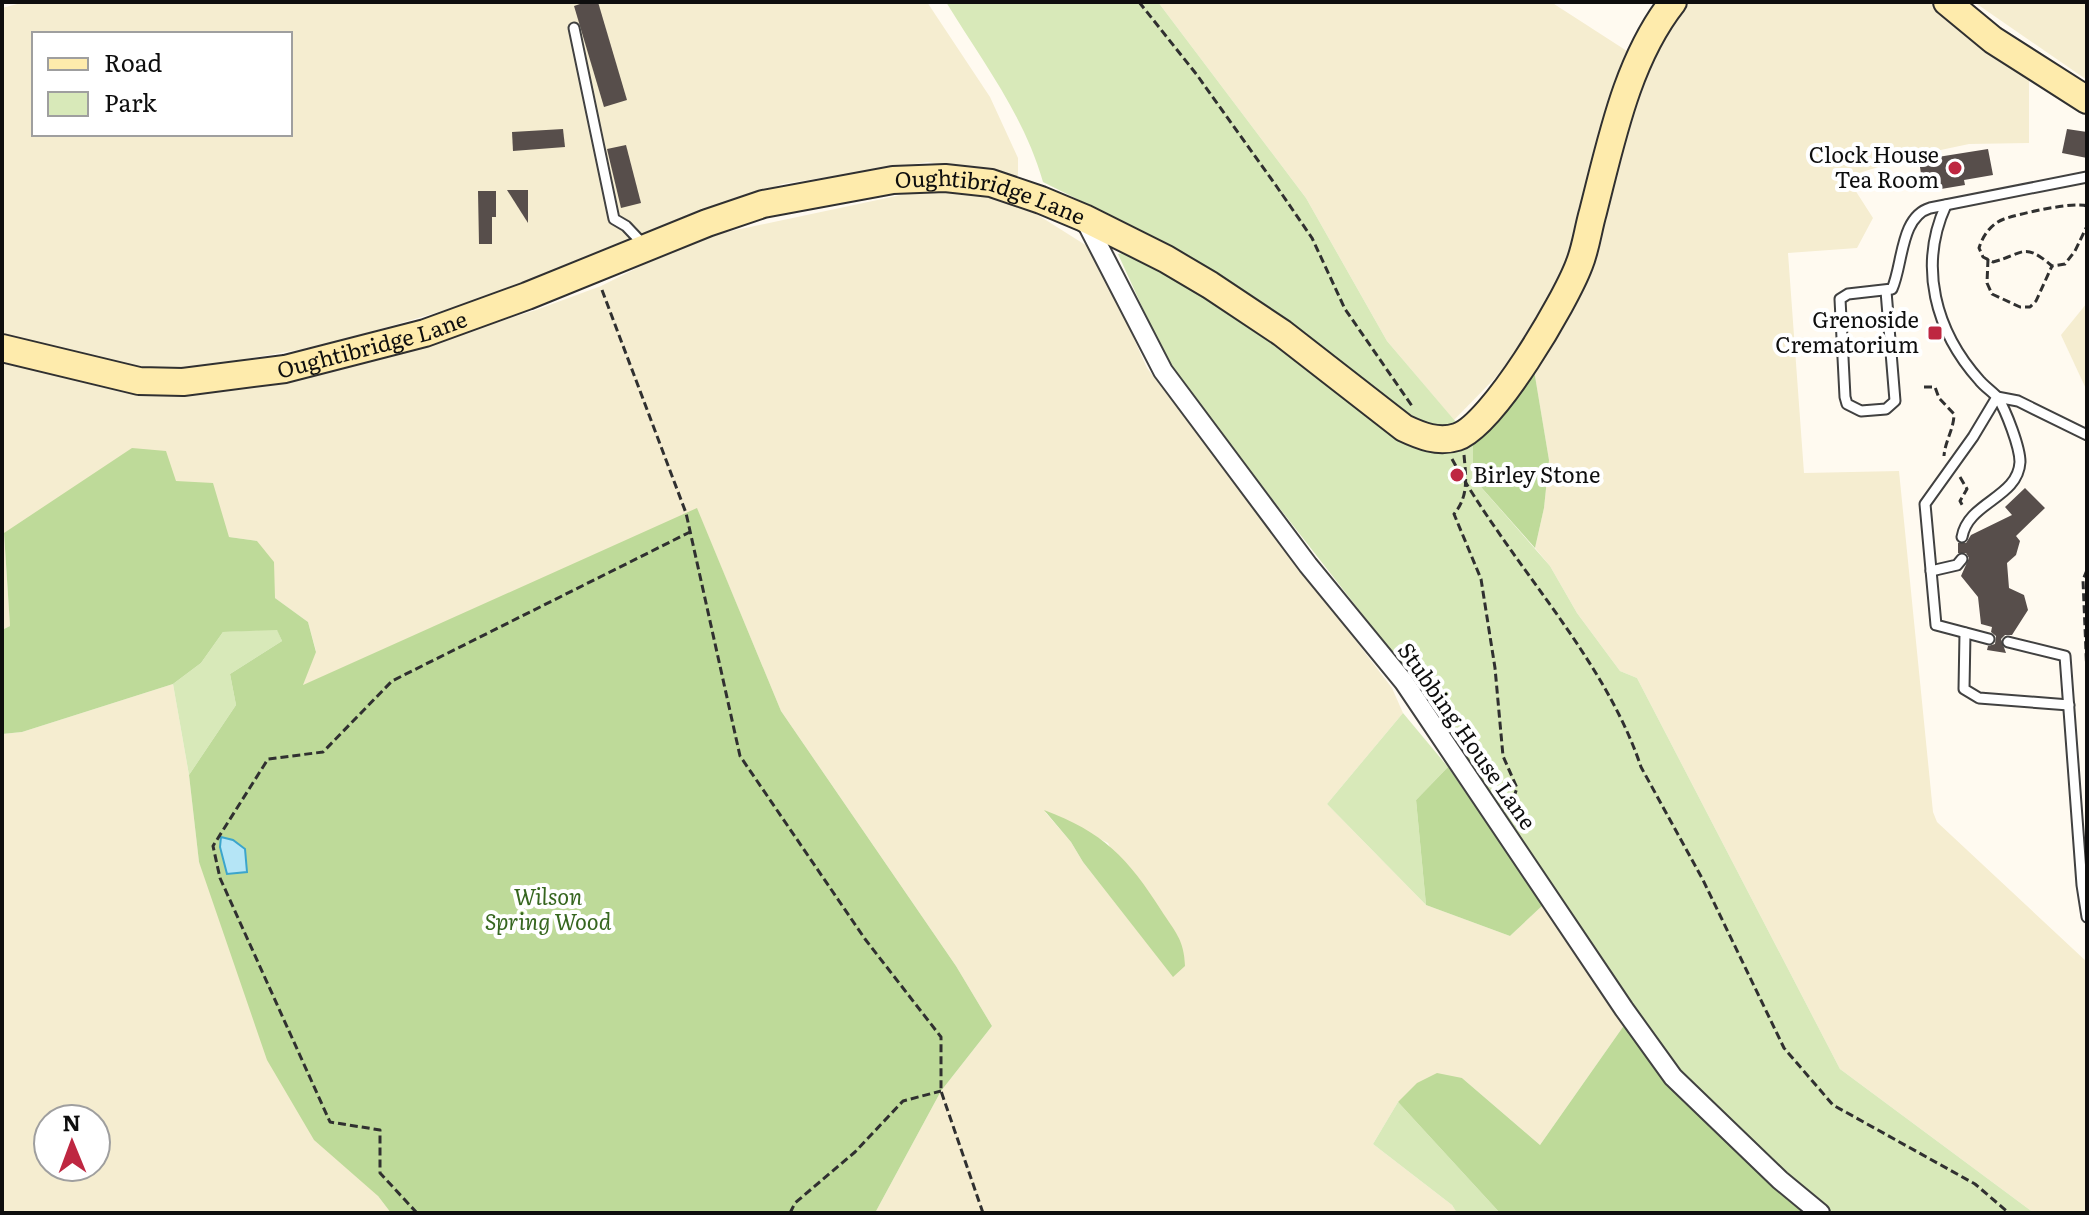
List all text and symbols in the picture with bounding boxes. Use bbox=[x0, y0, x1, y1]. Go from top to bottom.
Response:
legend bbox=[32, 32, 292, 136]
text: Road bbox=[104, 44, 163, 79]
text: Park bbox=[104, 84, 157, 119]
place label: Clock House Tea Room bbox=[1809, 137, 1939, 195]
marker: Clock House Tea Room bbox=[1946, 159, 1964, 177]
street label: Oughtibridge Lane bbox=[894, 160, 1091, 232]
street label: Oughtibridge Lane bbox=[273, 301, 471, 385]
place label: Grenoside Crematorium bbox=[1775, 302, 1919, 360]
marker: Grenoside Crematorium bbox=[1926, 324, 1944, 342]
place label: Birley Stone bbox=[1473, 457, 1600, 490]
marker: Birley Stone bbox=[1448, 466, 1466, 484]
street label: Stubbing House Lane bbox=[1391, 635, 1545, 836]
park label: Wilson Spring Wood bbox=[485, 879, 612, 937]
north arrow bbox=[32, 1103, 112, 1183]
text: N bbox=[62, 1105, 81, 1138]

